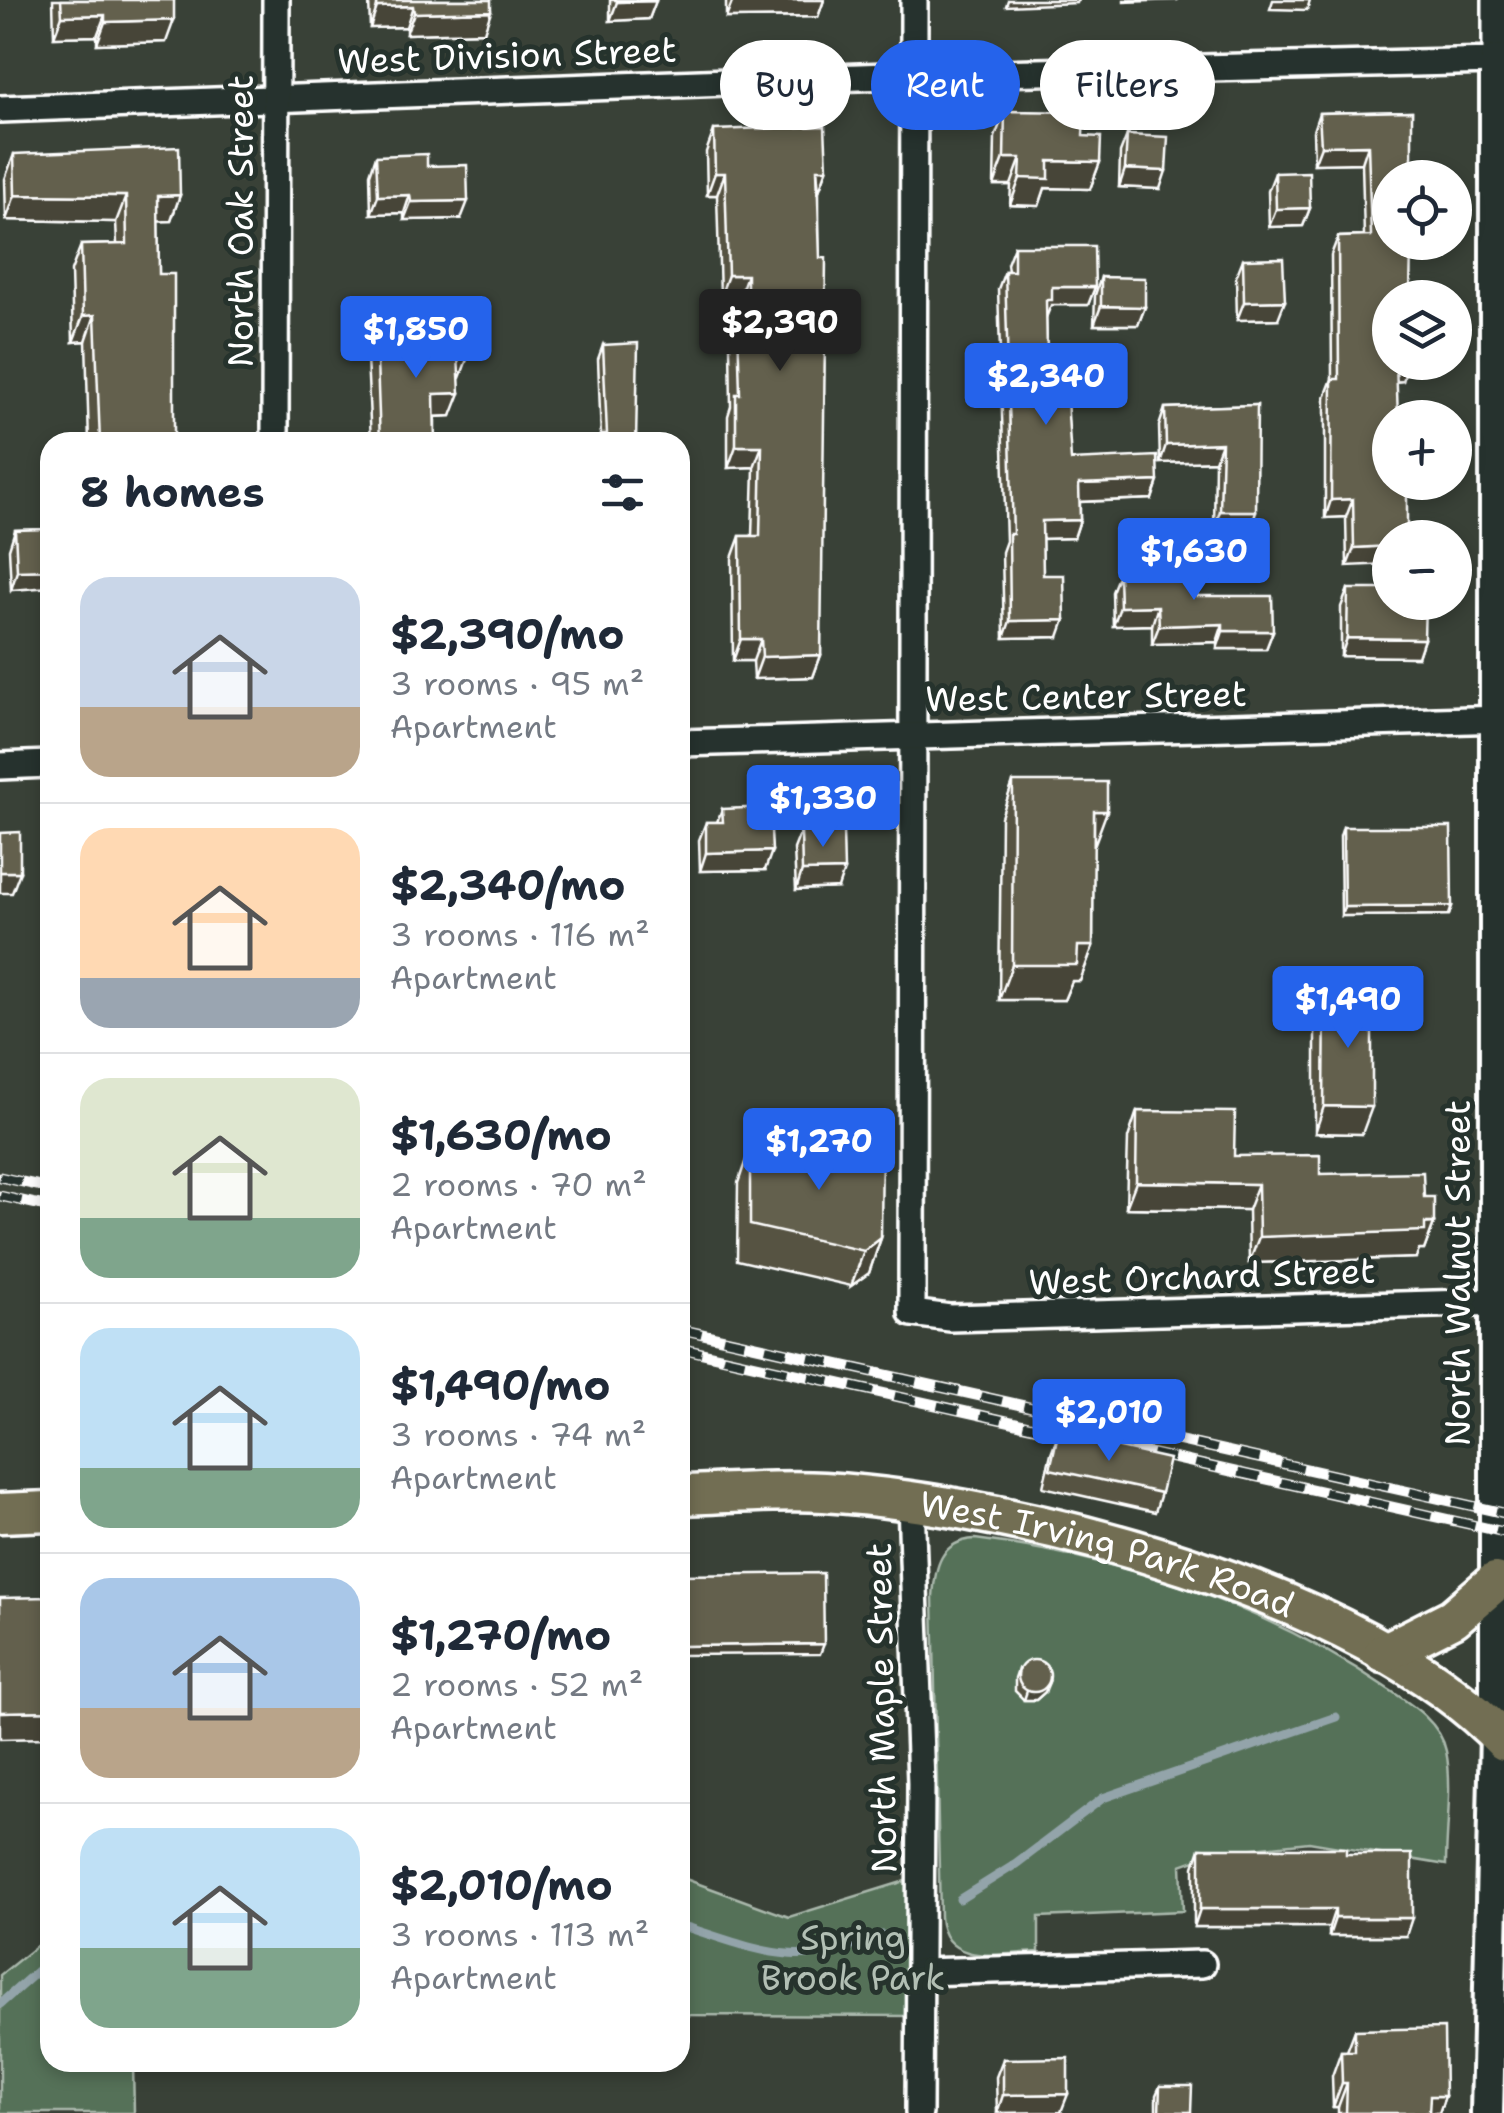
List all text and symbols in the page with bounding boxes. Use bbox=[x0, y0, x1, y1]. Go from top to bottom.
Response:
street label: West Division Street bbox=[337, 26, 677, 84]
chip: Buy bbox=[720, 40, 851, 130]
chip: Rent bbox=[871, 40, 1020, 130]
chip: Filters bbox=[1040, 40, 1215, 130]
street label: North Oak Street bbox=[217, 75, 264, 367]
map controls bbox=[1372, 160, 1472, 620]
button: locate bbox=[1372, 160, 1472, 260]
button: layers bbox=[1372, 280, 1472, 380]
pin: $2,390 bbox=[699, 289, 861, 374]
pin: $1,850 bbox=[335, 296, 497, 381]
text: $2,390 bbox=[721, 300, 839, 343]
text: $1,850 bbox=[363, 307, 469, 350]
pin: $2,340 bbox=[965, 343, 1127, 428]
text: $2,340 bbox=[987, 354, 1105, 397]
button: + bbox=[1372, 400, 1472, 500]
text: 8 homes bbox=[80, 464, 265, 520]
icon: filters bbox=[595, 465, 650, 520]
pin: $1,630 bbox=[1113, 518, 1275, 603]
button: − bbox=[1372, 520, 1472, 620]
text: $1,630 bbox=[1140, 529, 1248, 572]
text: $2,390/mo bbox=[390, 606, 624, 662]
icon: home bbox=[160, 617, 280, 737]
text: 3 rooms · 95 m² bbox=[390, 662, 644, 705]
street label: West Center Street bbox=[925, 670, 1247, 722]
text: Apartment bbox=[390, 705, 557, 748]
pin: $1,330 bbox=[742, 765, 904, 850]
text: $1,330 bbox=[769, 776, 877, 819]
text: $2,340/mo bbox=[390, 857, 626, 913]
icon: home bbox=[160, 868, 280, 988]
text: 3 rooms · 116 m² bbox=[390, 913, 650, 956]
text: Apartment bbox=[390, 956, 557, 999]
pin: $1,490 bbox=[1267, 966, 1429, 1051]
text: $1,490 bbox=[1294, 977, 1402, 1020]
street label: North Walnut Street bbox=[1434, 1100, 1481, 1446]
text: $1,630/mo bbox=[390, 1107, 612, 1163]
pin: $1,270 bbox=[738, 1108, 900, 1193]
icon: home bbox=[160, 1118, 280, 1238]
text: $1,270 bbox=[765, 1119, 873, 1162]
text: 2 rooms · 70 m² bbox=[390, 1163, 647, 1206]
text: Apartment bbox=[390, 1206, 557, 1249]
street label: West Orchard Street bbox=[1028, 1246, 1376, 1306]
text: $1,490/mo bbox=[390, 1357, 610, 1413]
icon: home bbox=[160, 1368, 280, 1488]
pin: $2,010 bbox=[1028, 1379, 1190, 1464]
text: $2,010 bbox=[1055, 1390, 1163, 1433]
text: 3 rooms · 74 m² bbox=[390, 1413, 646, 1456]
text: Apartment bbox=[390, 1456, 557, 1499]
street label: West Irving Park Road bbox=[917, 1479, 1302, 1628]
street label: North Maple Street bbox=[855, 1542, 907, 1874]
text: $1,270/mo bbox=[390, 1607, 611, 1663]
icon: home bbox=[160, 1618, 280, 1738]
text: 2 rooms · 52 m² bbox=[390, 1663, 643, 1706]
text: Apartment bbox=[390, 1706, 557, 1749]
text: $2,010/mo bbox=[390, 1857, 613, 1913]
icon: home bbox=[160, 1868, 280, 1988]
text: 3 rooms · 113 m² bbox=[390, 1913, 649, 1956]
park label: Spring Brook Park bbox=[761, 1914, 945, 2001]
text: Apartment bbox=[390, 1956, 557, 1999]

